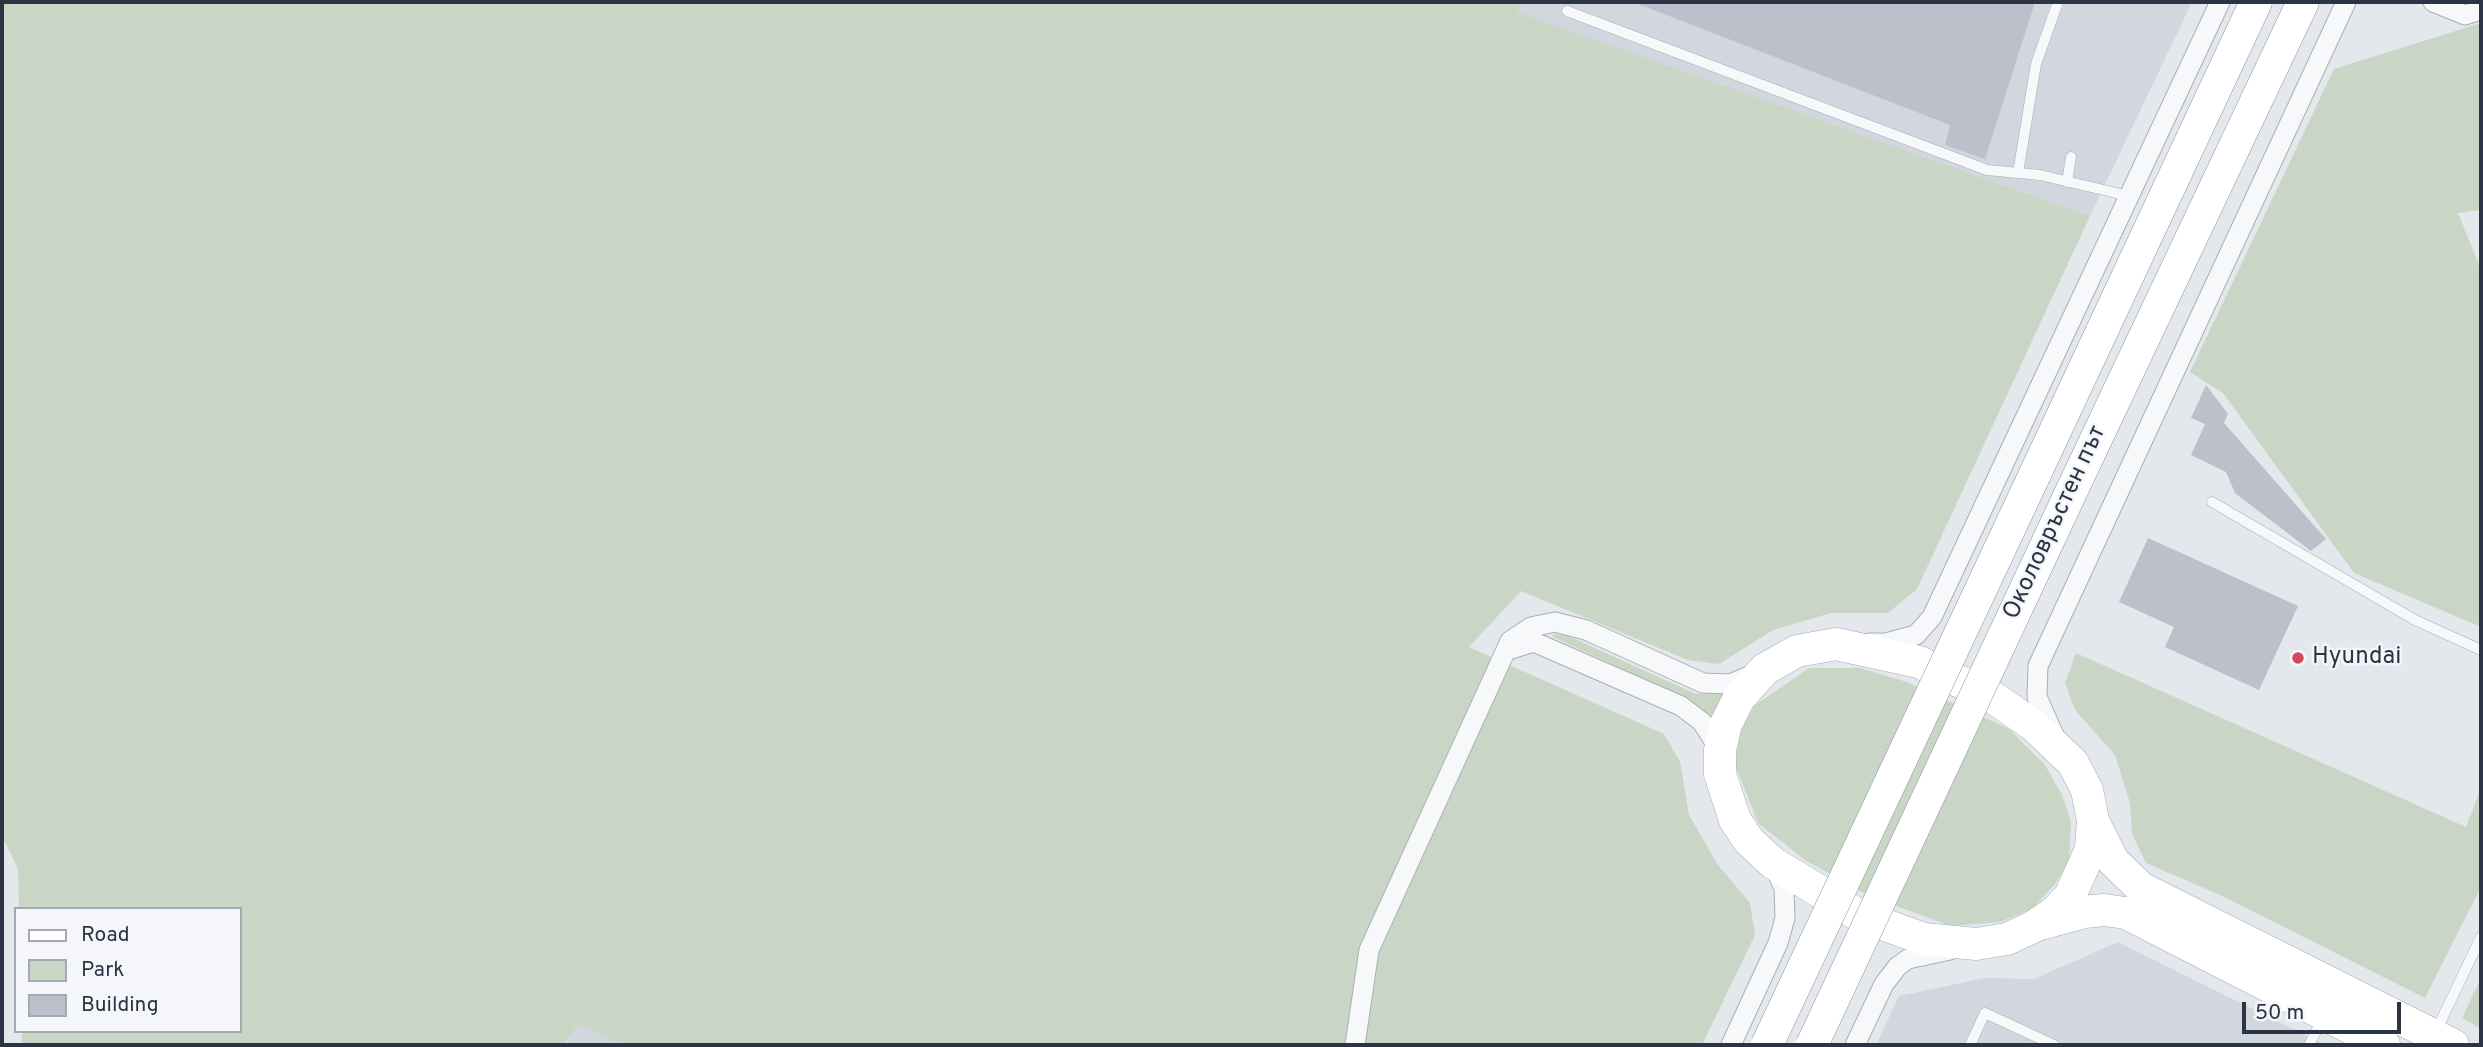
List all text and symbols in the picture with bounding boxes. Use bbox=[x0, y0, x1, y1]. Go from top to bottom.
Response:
street label: Околовръстен път bbox=[1998, 421, 2114, 625]
place label: Hyundai bbox=[2312, 644, 2401, 672]
marker: Hyundai bbox=[2290, 650, 2306, 666]
legend bbox=[14, 907, 242, 1033]
text: Road bbox=[81, 922, 130, 949]
text: Park bbox=[81, 957, 124, 984]
scale bar bbox=[2245, 988, 2404, 1032]
text: Building bbox=[81, 992, 159, 1019]
text: 50 m bbox=[2255, 1000, 2304, 1027]

